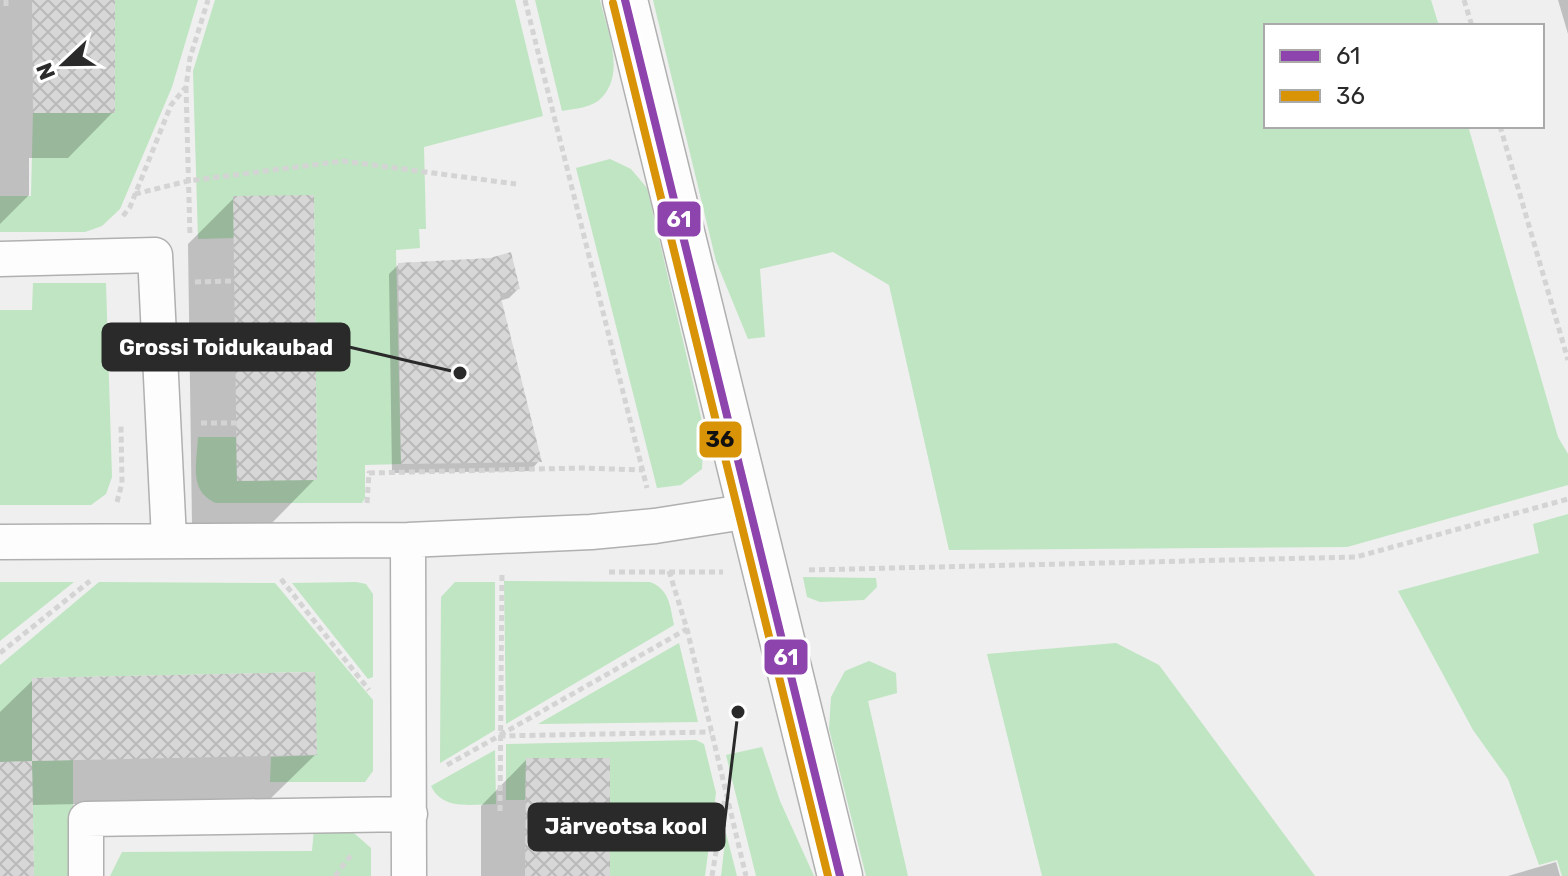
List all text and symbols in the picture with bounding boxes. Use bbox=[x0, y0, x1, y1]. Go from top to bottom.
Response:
north arrow bbox=[24, 24, 104, 104]
legend bbox=[1264, 24, 1544, 128]
text: 61 bbox=[1336, 42, 1360, 70]
text: N bbox=[30, 59, 61, 84]
text: 36 bbox=[1336, 82, 1365, 110]
line badge: 61 bbox=[656, 200, 702, 238]
text: 61 bbox=[667, 206, 691, 233]
callout: Grossi Toidukaubad bbox=[103, 324, 349, 370]
text: Grossi Toidukaubad bbox=[119, 334, 333, 361]
line badge: 36 bbox=[698, 420, 743, 459]
text: 36 bbox=[706, 426, 734, 453]
line badge: 61 bbox=[763, 638, 809, 676]
text: 61 bbox=[774, 644, 798, 671]
callout: Järveotsa kool bbox=[529, 804, 724, 850]
text: Järveotsa kool bbox=[545, 813, 707, 840]

